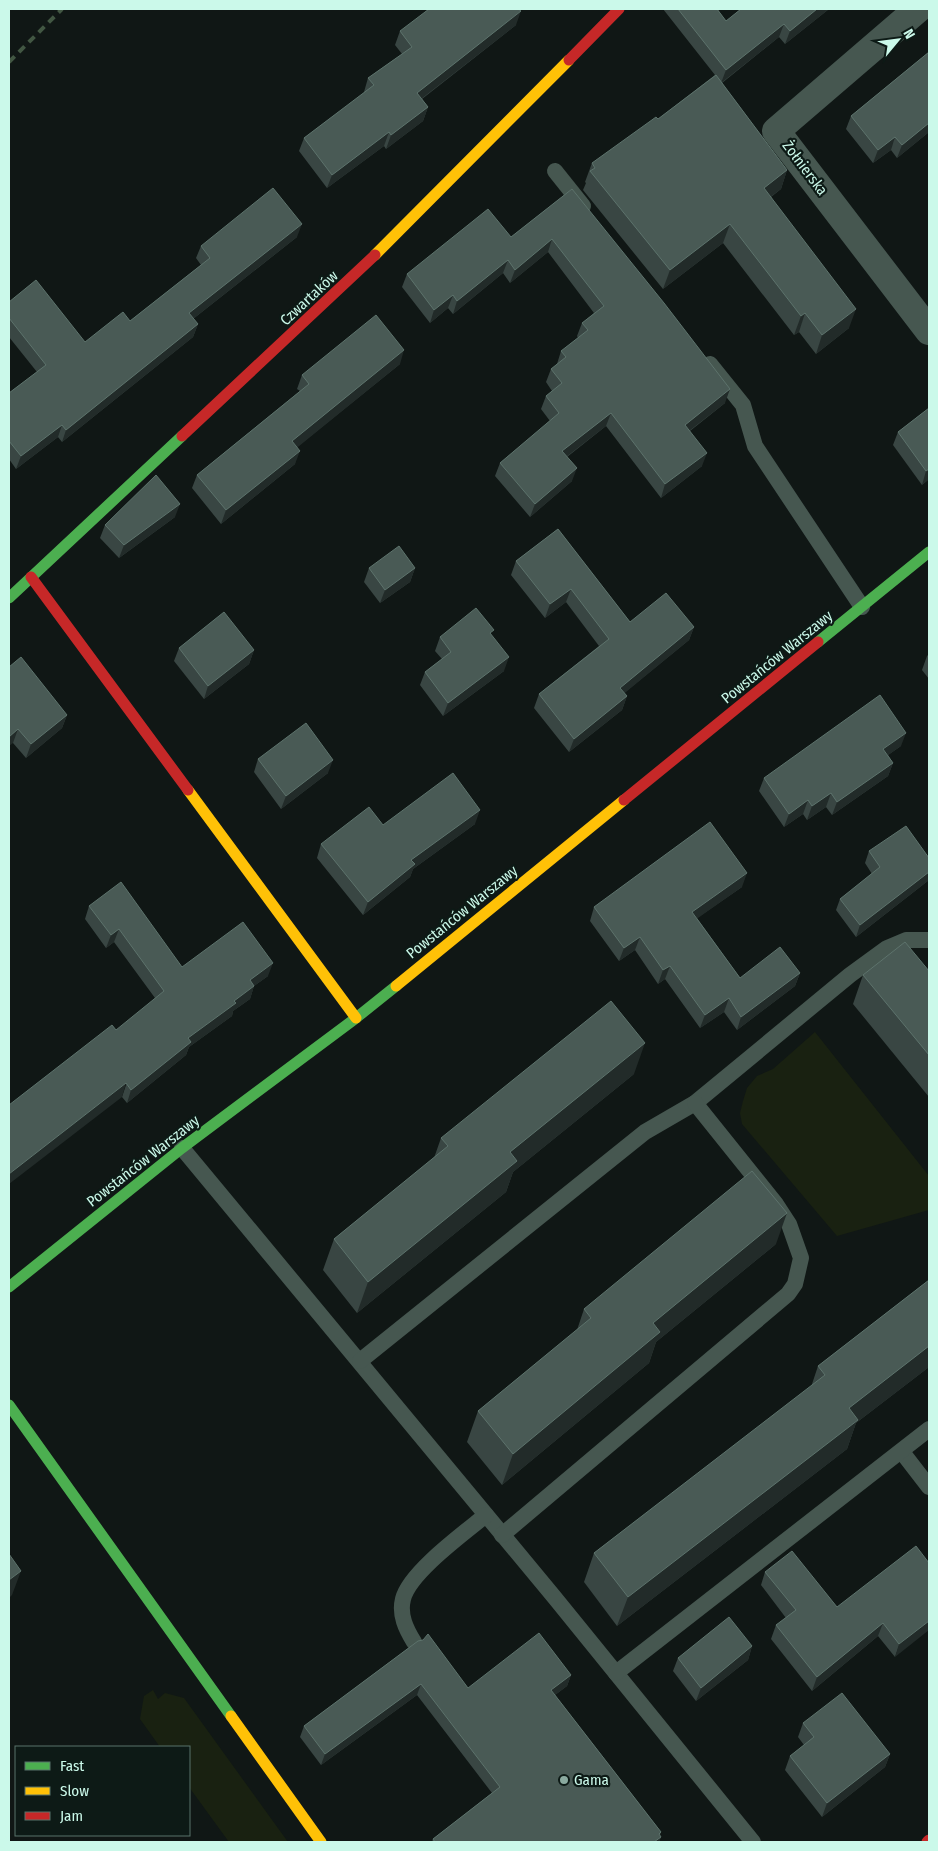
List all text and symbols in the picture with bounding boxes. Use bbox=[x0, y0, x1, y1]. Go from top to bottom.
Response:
north arrow bbox=[873, 15, 923, 65]
text: N bbox=[899, 26, 918, 42]
street label: Żołnierska bbox=[779, 137, 831, 199]
street label: Czwartaków bbox=[276, 267, 342, 329]
street label: Powstańców Warszawy bbox=[718, 606, 837, 707]
street label: Powstańców Warszawy bbox=[403, 861, 522, 962]
street label: Powstańców Warszawy bbox=[83, 1111, 203, 1211]
legend bbox=[15, 1746, 190, 1836]
text: Fast bbox=[60, 1757, 84, 1775]
place label: Gama bbox=[574, 1771, 609, 1789]
marker: Gama bbox=[558, 1774, 570, 1786]
text: Slow bbox=[60, 1782, 89, 1800]
text: Jam bbox=[60, 1807, 83, 1825]

